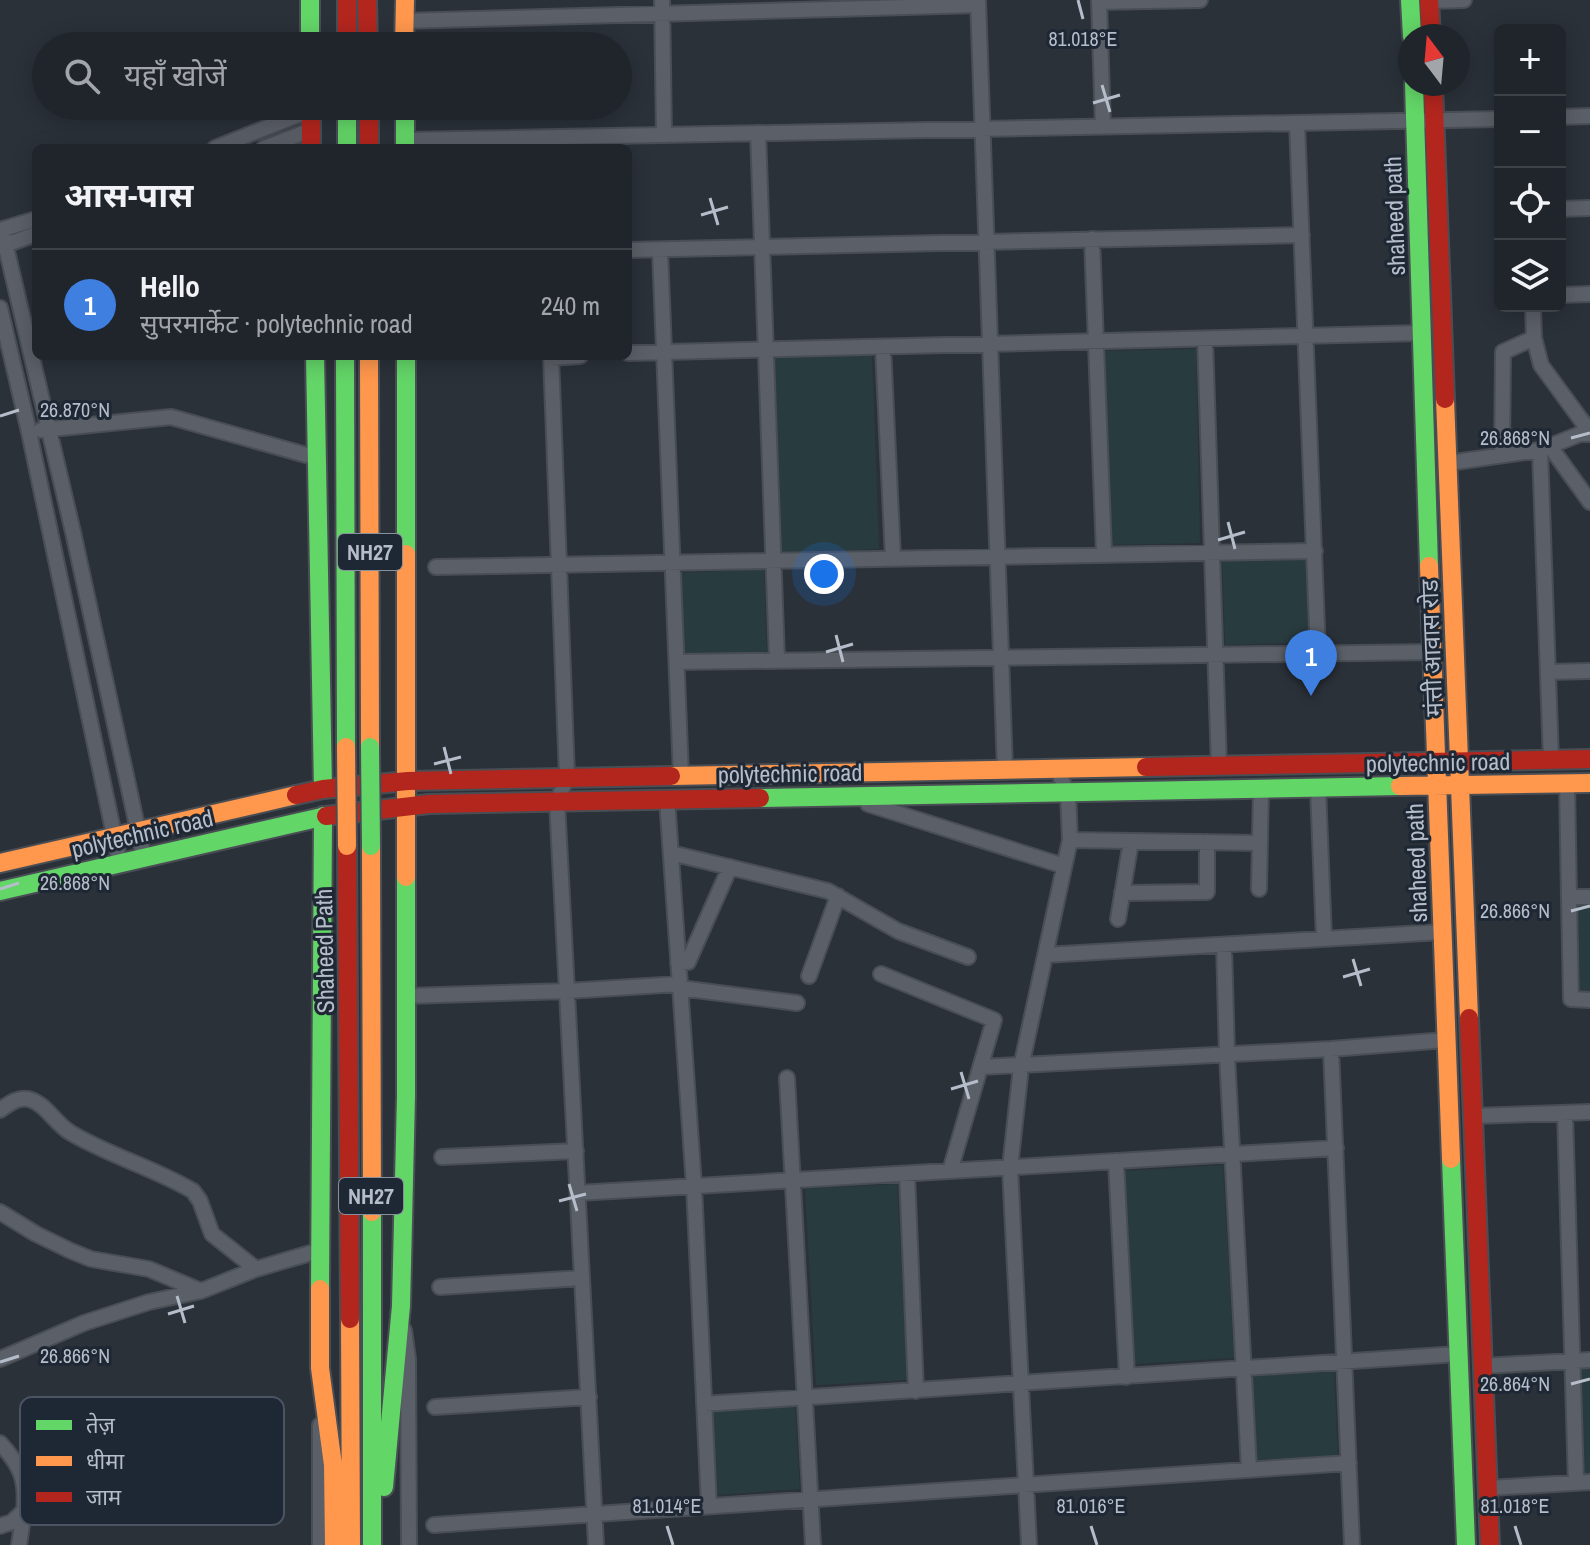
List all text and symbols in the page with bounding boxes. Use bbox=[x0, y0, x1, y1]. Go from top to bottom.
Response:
north arrow bbox=[1398, 24, 1470, 96]
map controls bbox=[1494, 24, 1566, 312]
button: + bbox=[1494, 24, 1566, 96]
text: 81.018°E bbox=[1048, 25, 1118, 52]
search box bbox=[32, 32, 632, 120]
icon: search bbox=[60, 54, 104, 98]
text: यहाँ खोजें bbox=[124, 55, 227, 95]
button: − bbox=[1494, 96, 1566, 168]
street label: shaheed path bbox=[1376, 156, 1412, 276]
button: locate bbox=[1494, 168, 1566, 240]
text: आस-पास bbox=[64, 172, 193, 218]
button: layers bbox=[1494, 240, 1566, 312]
text: Hello bbox=[140, 266, 200, 306]
text: 1 bbox=[84, 288, 96, 323]
text: 240 m bbox=[541, 288, 600, 323]
text: सुपरमार्केट · polytechnic road bbox=[140, 306, 413, 341]
text: 26.870°N bbox=[40, 396, 110, 423]
text: 26.868°N bbox=[1480, 424, 1550, 451]
road number: NH27 bbox=[338, 534, 402, 570]
your location bbox=[804, 554, 844, 594]
street label: मंत्ती आवास रोड bbox=[1413, 578, 1449, 717]
pin: 1 bbox=[1285, 630, 1337, 696]
street label: polytechnic road bbox=[1366, 745, 1510, 779]
street label: polytechnic road bbox=[718, 756, 862, 790]
street label: polytechnic road bbox=[68, 801, 216, 865]
street label: shaheed path bbox=[1398, 803, 1434, 923]
text: 26.868°N bbox=[40, 869, 110, 896]
street label: Shaheed Path bbox=[307, 888, 341, 1014]
text: 26.866°N bbox=[1480, 897, 1550, 924]
road number: NH27 bbox=[339, 1178, 403, 1214]
text: 26.866°N bbox=[40, 1342, 110, 1369]
text: 26.864°N bbox=[1480, 1370, 1550, 1397]
legend bbox=[20, 1397, 284, 1525]
text: तेज़ bbox=[86, 1410, 116, 1440]
text: धीमा bbox=[86, 1446, 124, 1476]
text: जाम bbox=[86, 1482, 122, 1512]
text: 81.014°E bbox=[632, 1492, 702, 1519]
text: 81.016°E bbox=[1056, 1492, 1126, 1519]
text: 81.018°E bbox=[1480, 1492, 1550, 1519]

